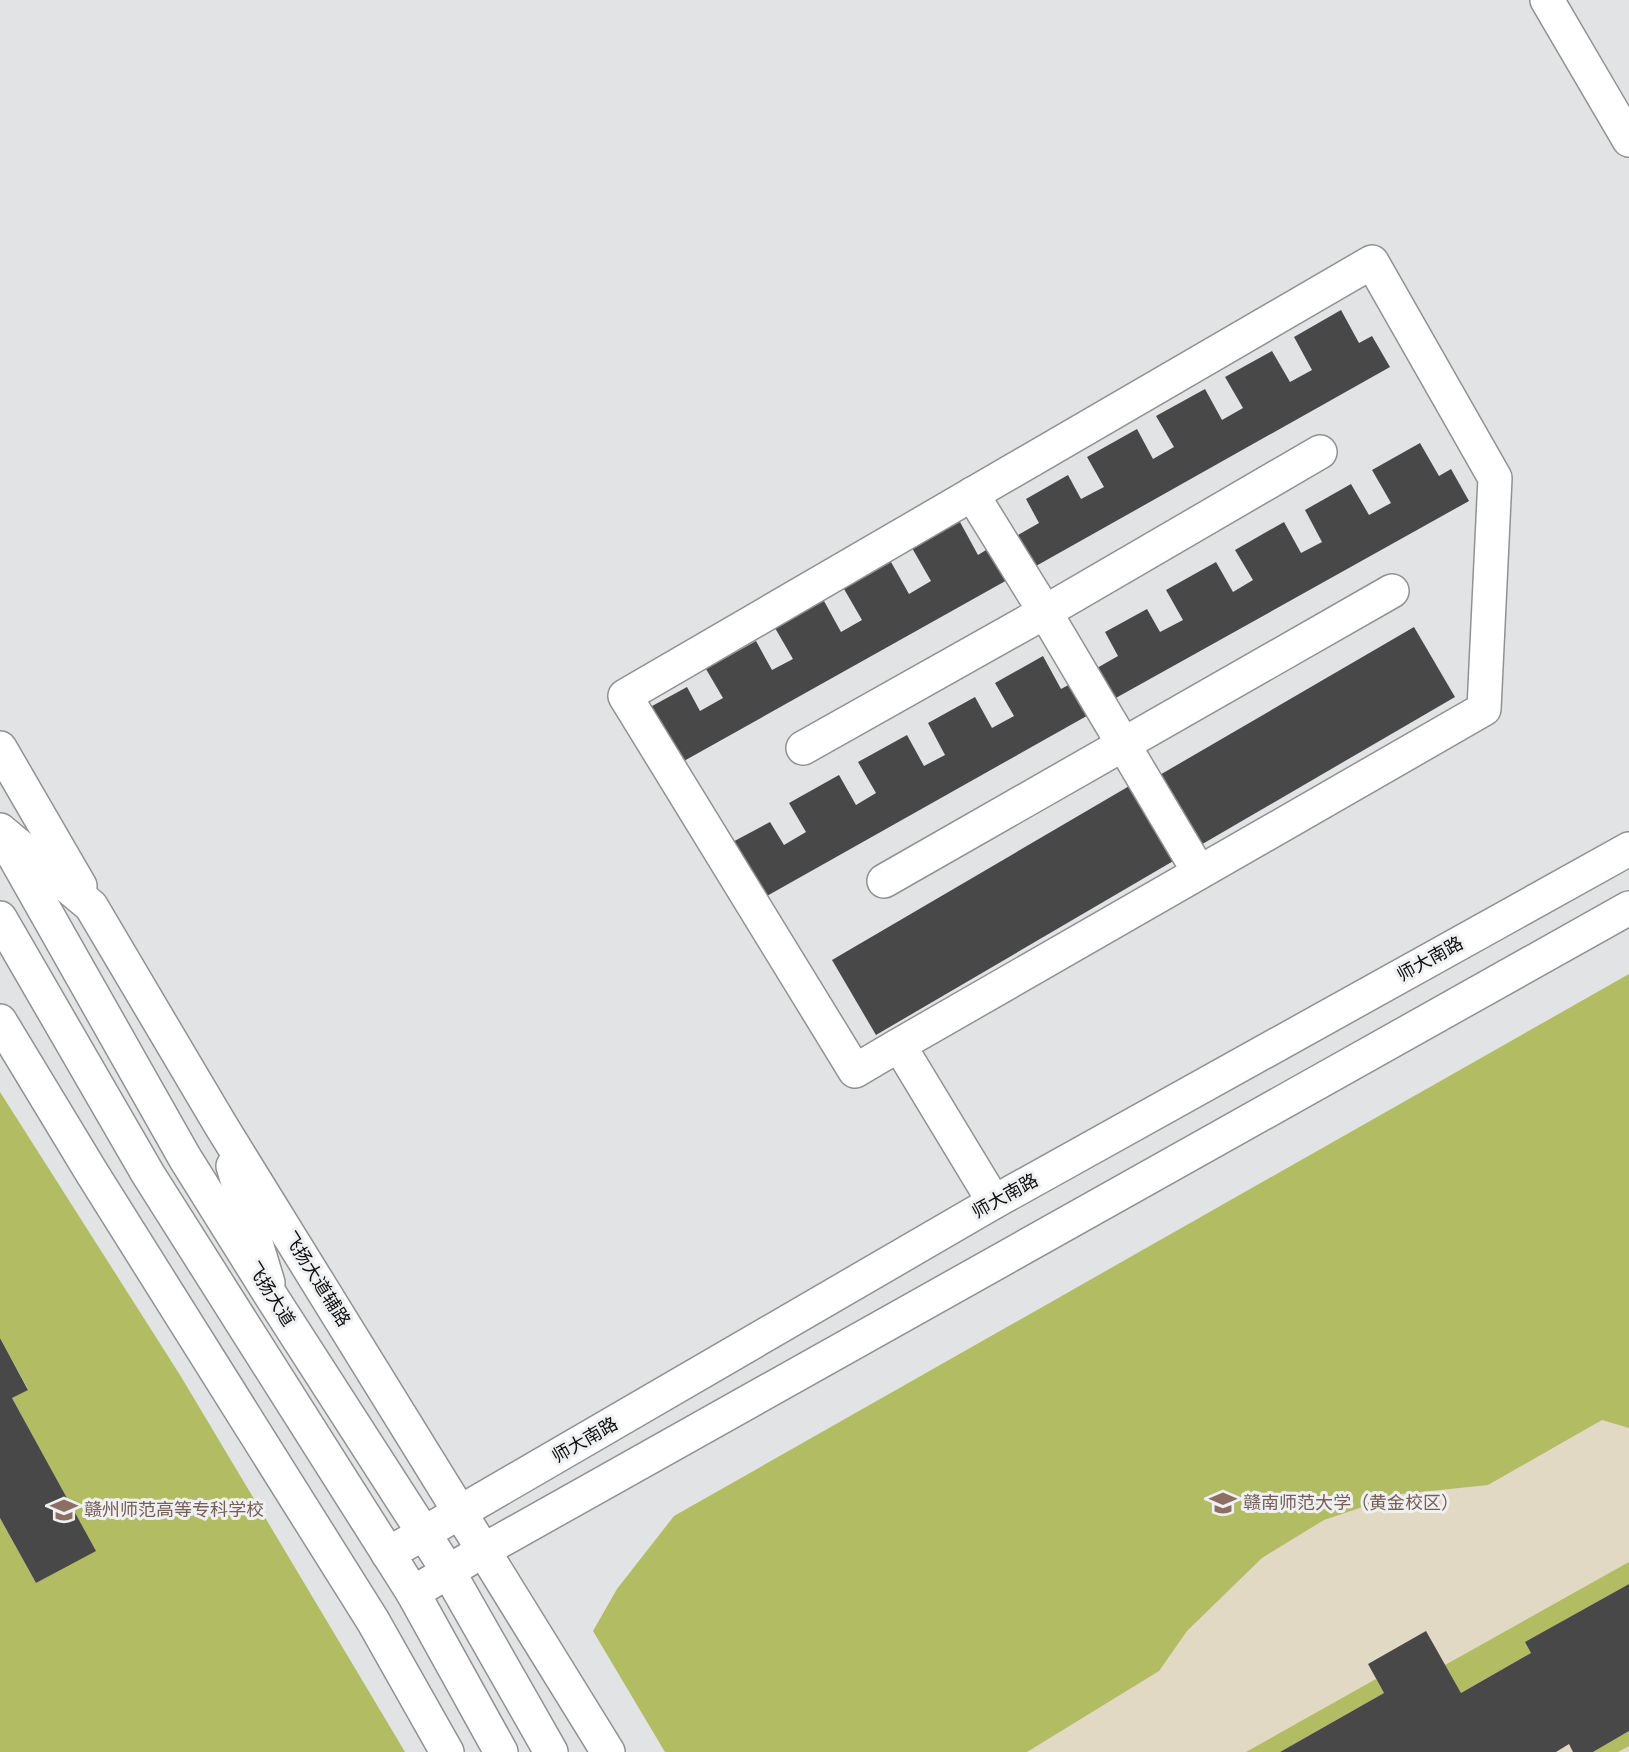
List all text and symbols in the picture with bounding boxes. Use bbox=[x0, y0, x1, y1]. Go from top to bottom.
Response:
street label: 师大南路 bbox=[1393, 932, 1467, 986]
street label: 师大南路 bbox=[968, 1169, 1042, 1223]
street label: 飞扬大道辅路 bbox=[279, 1227, 355, 1331]
street label: 飞扬大道 bbox=[243, 1258, 299, 1330]
street label: 师大南路 bbox=[548, 1412, 622, 1468]
school or university icon: 赣南师范大学（黄金校区） bbox=[1208, 1488, 1238, 1518]
place label: 赣南师范大学（黄金校区） bbox=[1243, 1492, 1459, 1514]
school or university icon: 赣州师范高等专科学校 bbox=[49, 1495, 79, 1525]
place label: 赣州师范高等专科学校 bbox=[84, 1499, 264, 1521]

